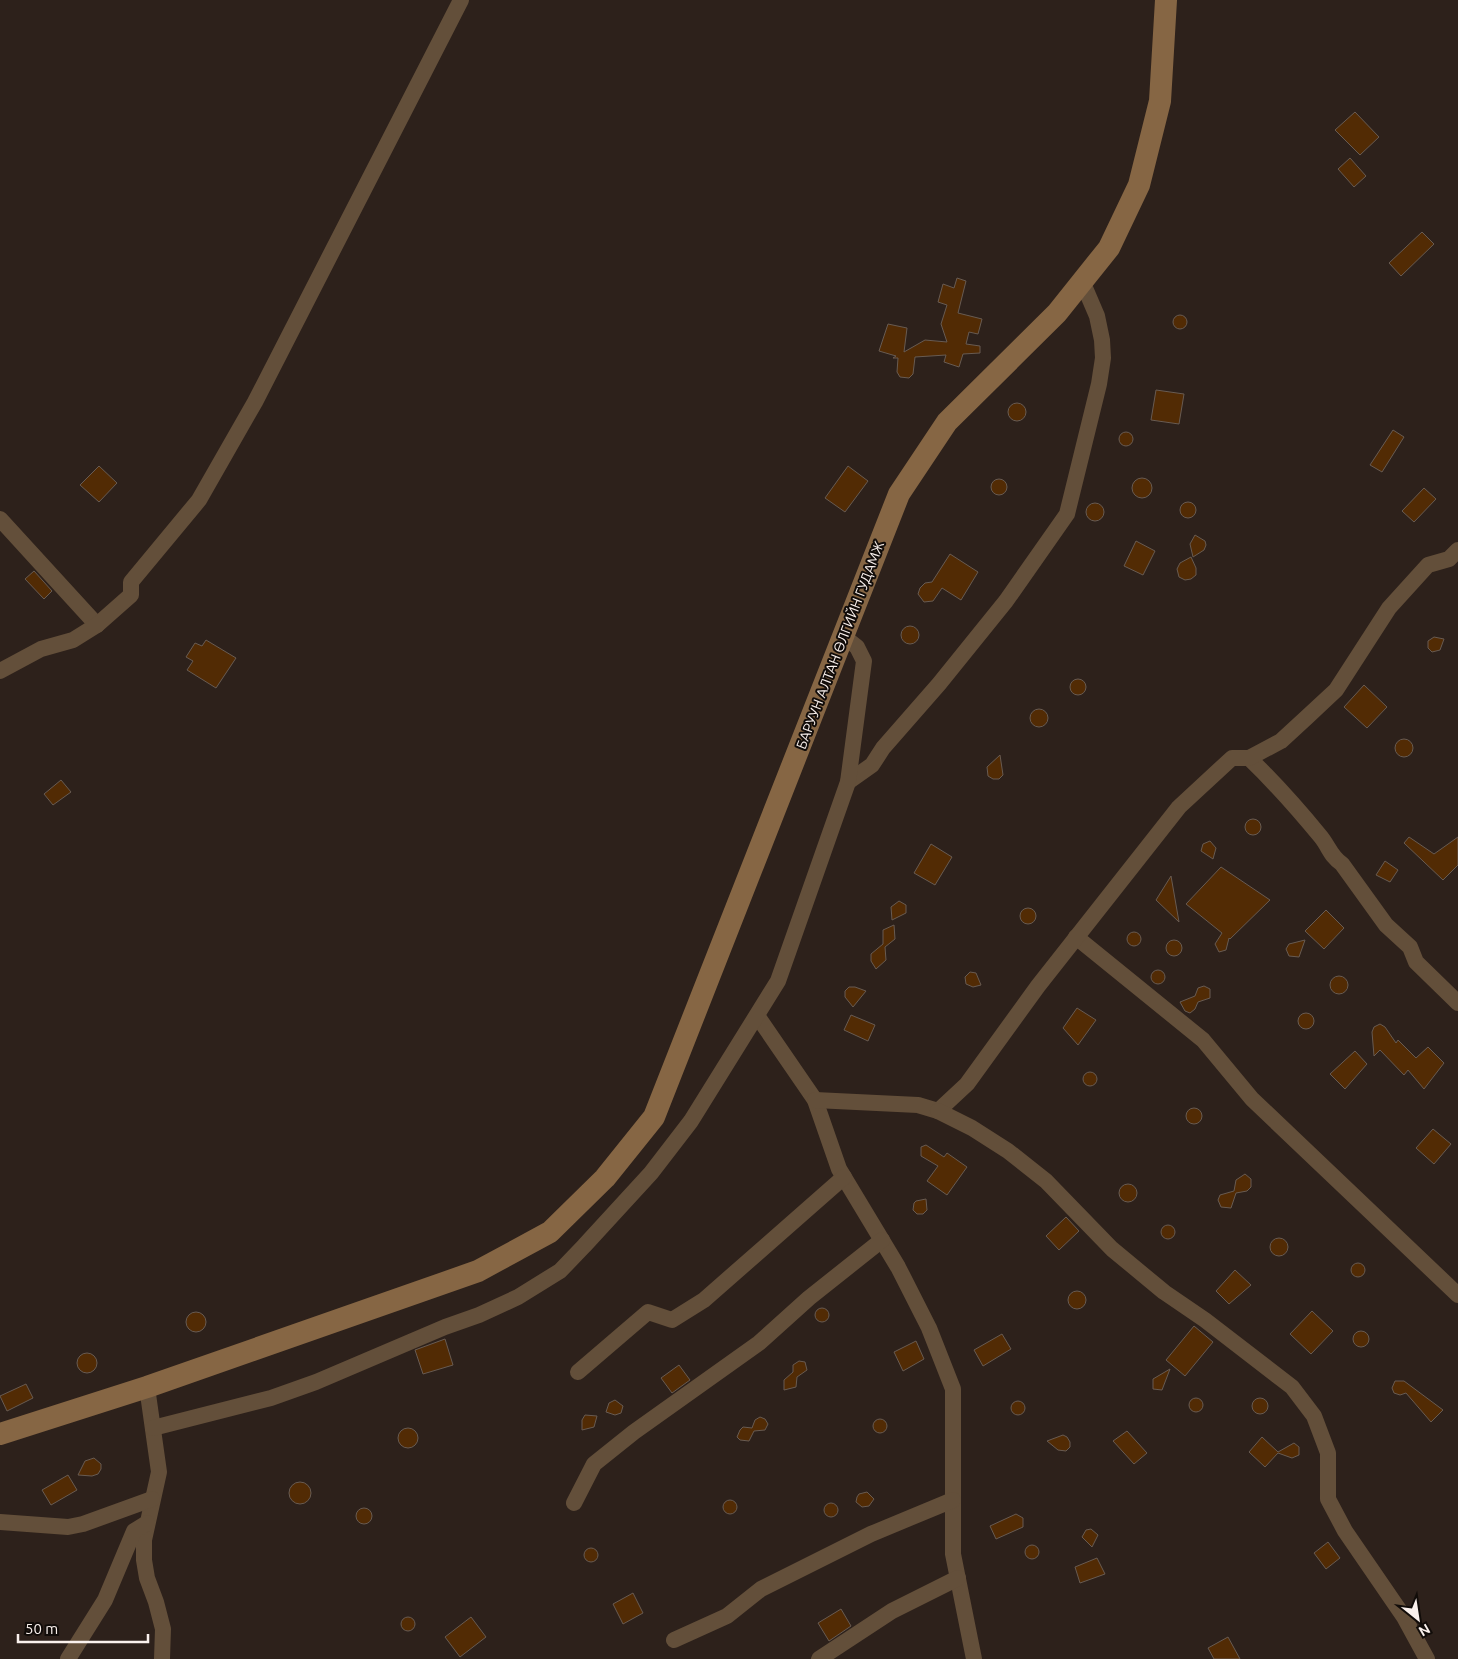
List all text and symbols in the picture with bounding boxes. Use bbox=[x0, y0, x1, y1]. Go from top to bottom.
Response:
street label: БАРУУН АЛТАН ӨЛГИЙН ГУДАМЖ bbox=[792, 538, 887, 751]
north arrow bbox=[1393, 1594, 1443, 1644]
scale bar bbox=[18, 1612, 148, 1644]
text: 50 m bbox=[25, 1620, 58, 1637]
text: N bbox=[1416, 1621, 1433, 1640]

